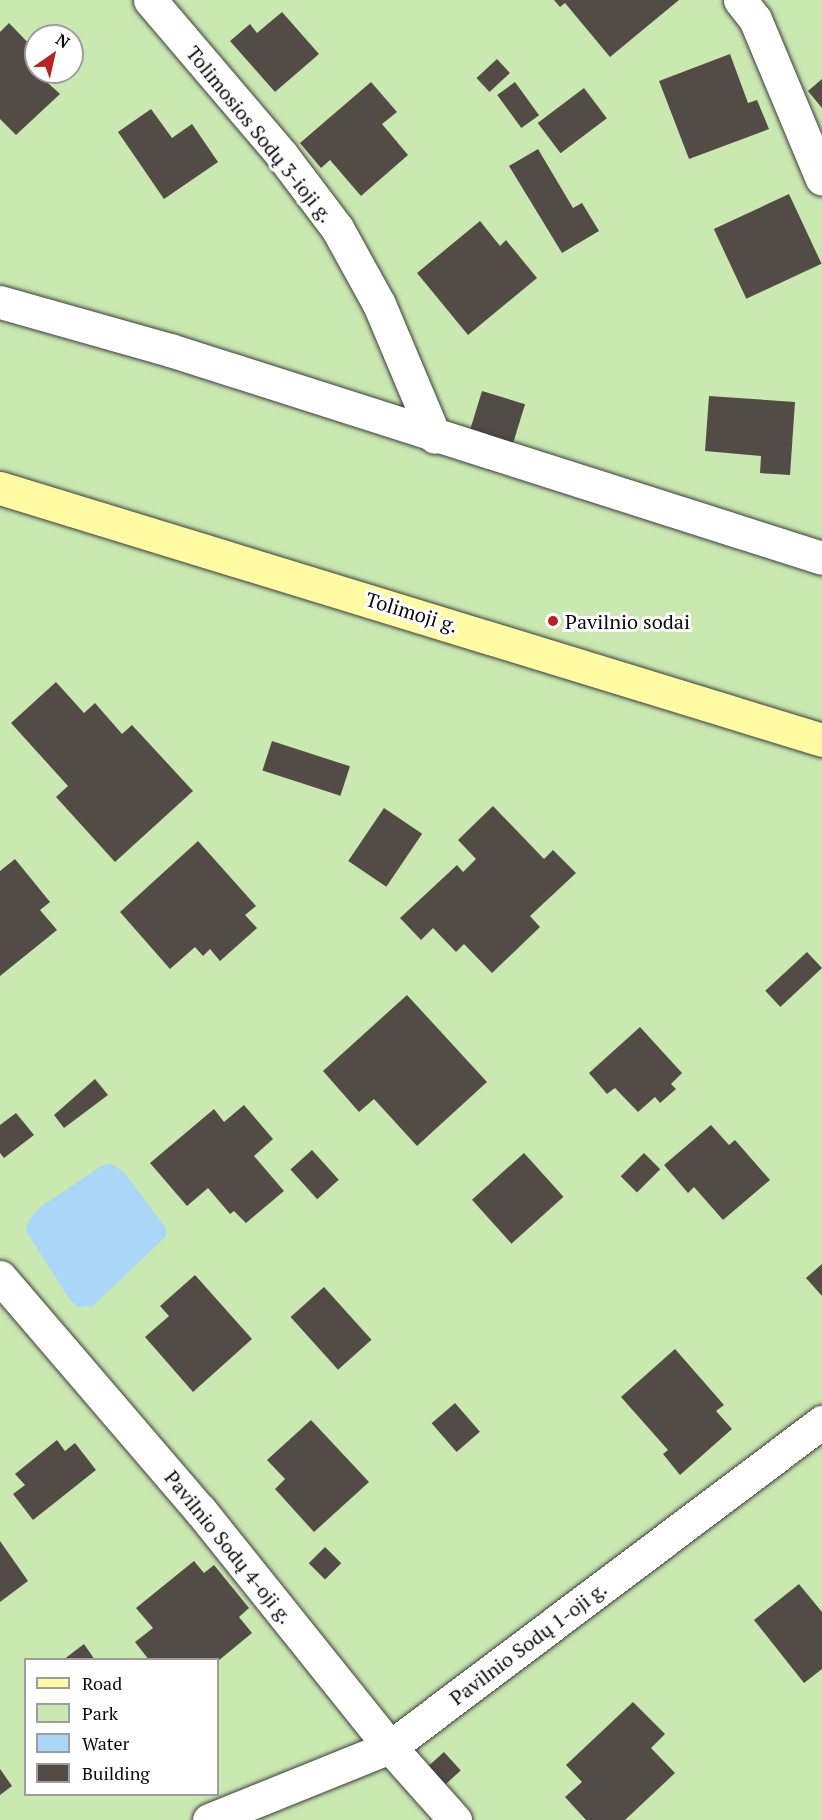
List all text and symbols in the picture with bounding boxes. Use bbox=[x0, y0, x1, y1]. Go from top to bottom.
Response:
north arrow bbox=[24, 24, 84, 84]
text: N bbox=[52, 28, 74, 53]
street label: Tolimosios Sodų 3-ioji g. bbox=[181, 41, 339, 227]
street label: Tolimoji g. bbox=[363, 587, 461, 637]
place label: Pavilnio sodai bbox=[565, 609, 690, 633]
marker: Pavilnio sodai bbox=[546, 614, 560, 628]
street label: Pavilnio Sodų 4-oji g. bbox=[160, 1466, 298, 1628]
street label: Pavilnio Sodų 1-oji g. bbox=[445, 1576, 611, 1710]
legend bbox=[24, 1658, 219, 1796]
text: Road bbox=[82, 1671, 122, 1695]
text: Park bbox=[82, 1701, 118, 1725]
text: Water bbox=[82, 1731, 129, 1755]
text: Building bbox=[82, 1761, 150, 1785]

